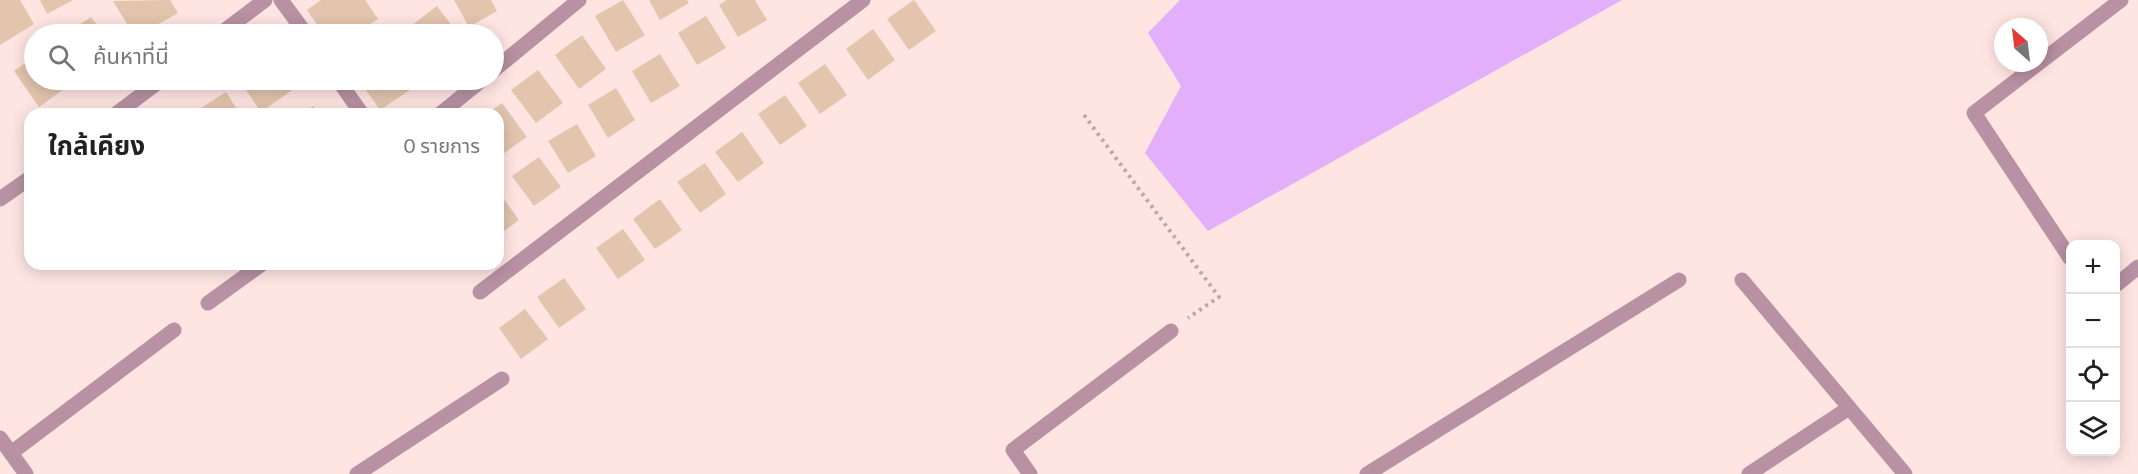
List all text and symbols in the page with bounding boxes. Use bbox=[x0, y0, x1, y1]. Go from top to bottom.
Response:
north arrow bbox=[1994, 18, 2048, 72]
search box bbox=[24, 24, 504, 90]
icon: search bbox=[45, 41, 78, 74]
text: ค้นหาที่นี่ bbox=[93, 42, 169, 69]
text: ใกล้เคียง bbox=[48, 129, 145, 161]
text: 0 รายการ bbox=[404, 133, 480, 157]
map controls bbox=[2066, 240, 2120, 456]
button: + bbox=[2066, 240, 2120, 294]
button: − bbox=[2066, 294, 2120, 348]
button: locate bbox=[2066, 348, 2120, 402]
button: layers bbox=[2066, 402, 2120, 456]

